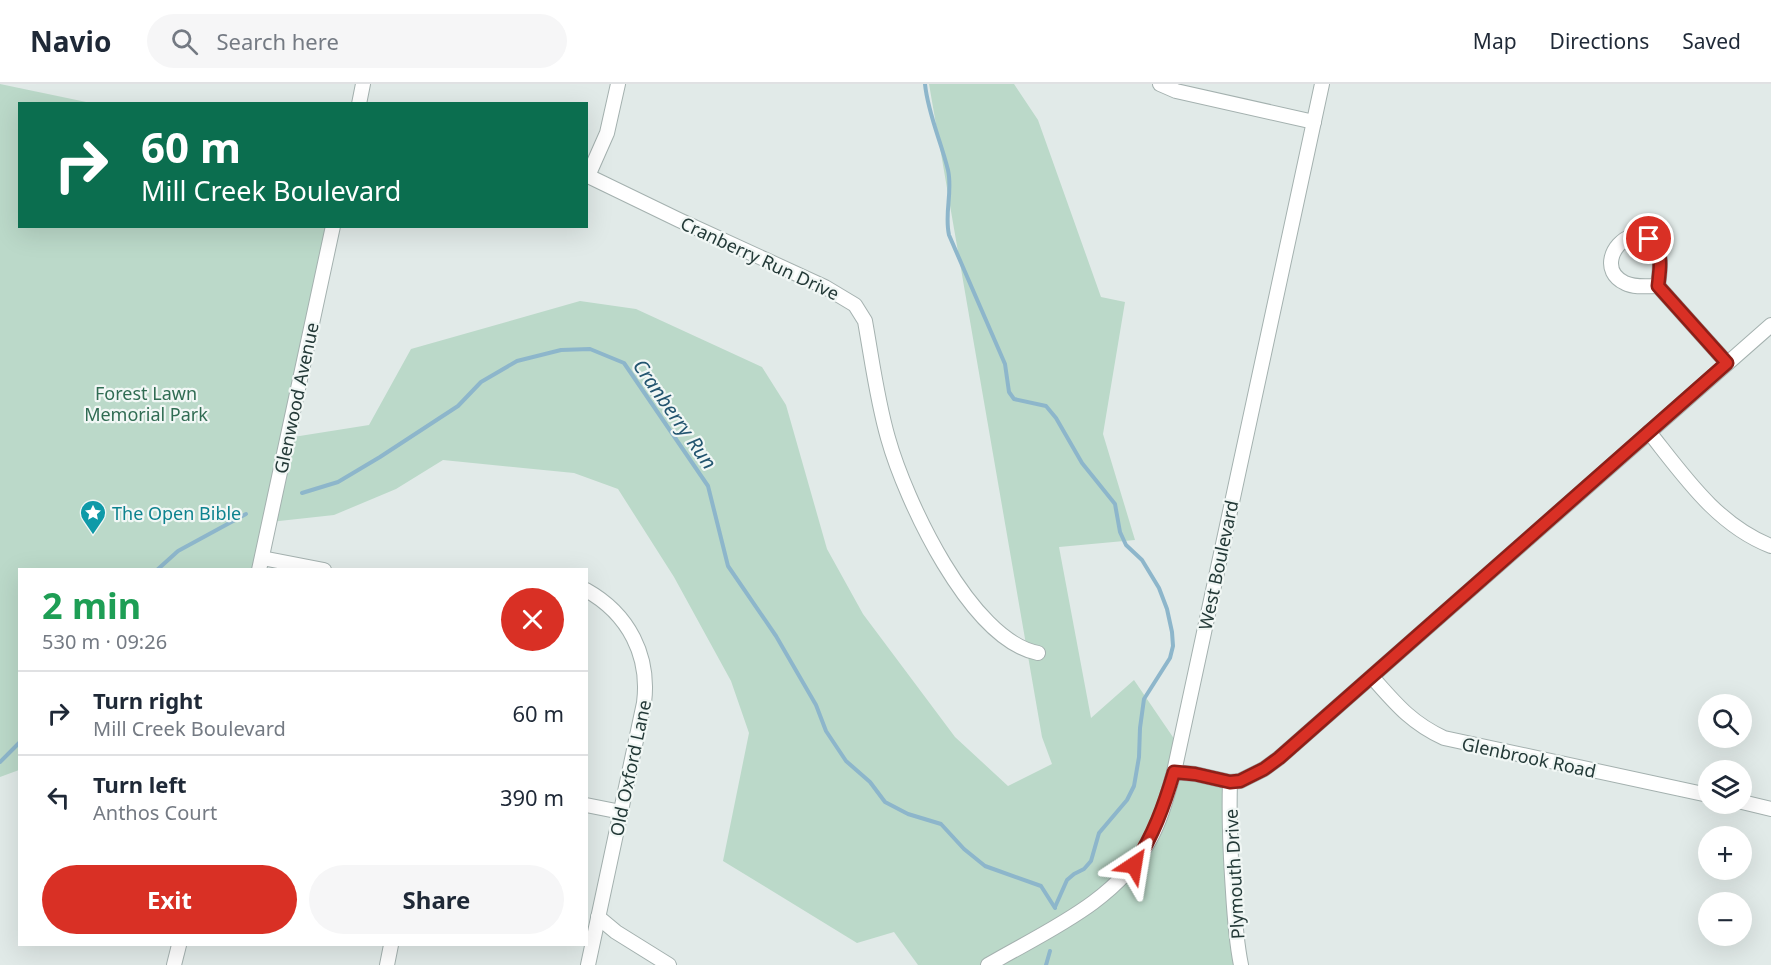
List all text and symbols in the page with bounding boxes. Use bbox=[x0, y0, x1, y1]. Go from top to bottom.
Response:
search box bbox=[147, 14, 567, 68]
text: Navio bbox=[30, 22, 111, 60]
icon: search bbox=[168, 25, 201, 58]
text: Search here bbox=[216, 26, 339, 56]
text: Map bbox=[1473, 27, 1517, 55]
text: Directions bbox=[1550, 27, 1649, 55]
text: Saved bbox=[1682, 27, 1741, 55]
text: 60 m bbox=[141, 118, 241, 175]
icon: right bbox=[42, 126, 120, 204]
text: Mill Creek Boulevard bbox=[141, 172, 401, 209]
street label: Cranberry Run Drive bbox=[677, 211, 843, 305]
pin bbox=[1623, 213, 1674, 264]
icon: arrive bbox=[1632, 222, 1665, 255]
street label: Glenwood Avenue bbox=[268, 320, 324, 476]
water label: Cranberry Run bbox=[627, 353, 723, 475]
park label: Forest Lawn Memorial Park bbox=[84, 381, 208, 426]
place icon: The Open Bible bbox=[78, 498, 108, 536]
street label: West Boulevard bbox=[1193, 498, 1243, 632]
place label: The Open Bible bbox=[112, 501, 241, 525]
text: 2 min bbox=[42, 581, 141, 630]
button: close bbox=[501, 588, 564, 651]
text: 530 m · 09:26 bbox=[42, 628, 167, 655]
text: Turn right bbox=[93, 685, 203, 715]
map controls bbox=[1698, 694, 1752, 946]
button: search bbox=[1698, 694, 1752, 748]
icon: right bbox=[42, 697, 75, 730]
text: 60 m bbox=[513, 698, 564, 728]
street label: Old Oxford Lane bbox=[604, 698, 656, 838]
text: Mill Creek Boulevard bbox=[93, 715, 286, 742]
street label: Glenbrook Road bbox=[1460, 731, 1598, 783]
button: layers bbox=[1698, 760, 1752, 814]
text: Turn left bbox=[93, 769, 187, 799]
icon: left bbox=[42, 781, 75, 814]
text: 390 m bbox=[500, 782, 564, 812]
text: Anthos Court bbox=[93, 799, 217, 826]
street label: Plymouth Drive bbox=[1219, 808, 1249, 940]
button: + bbox=[1698, 826, 1752, 880]
position arrow bbox=[1102, 833, 1166, 897]
button: Exit bbox=[42, 865, 297, 934]
button: Share bbox=[309, 865, 564, 934]
button: − bbox=[1698, 892, 1752, 946]

